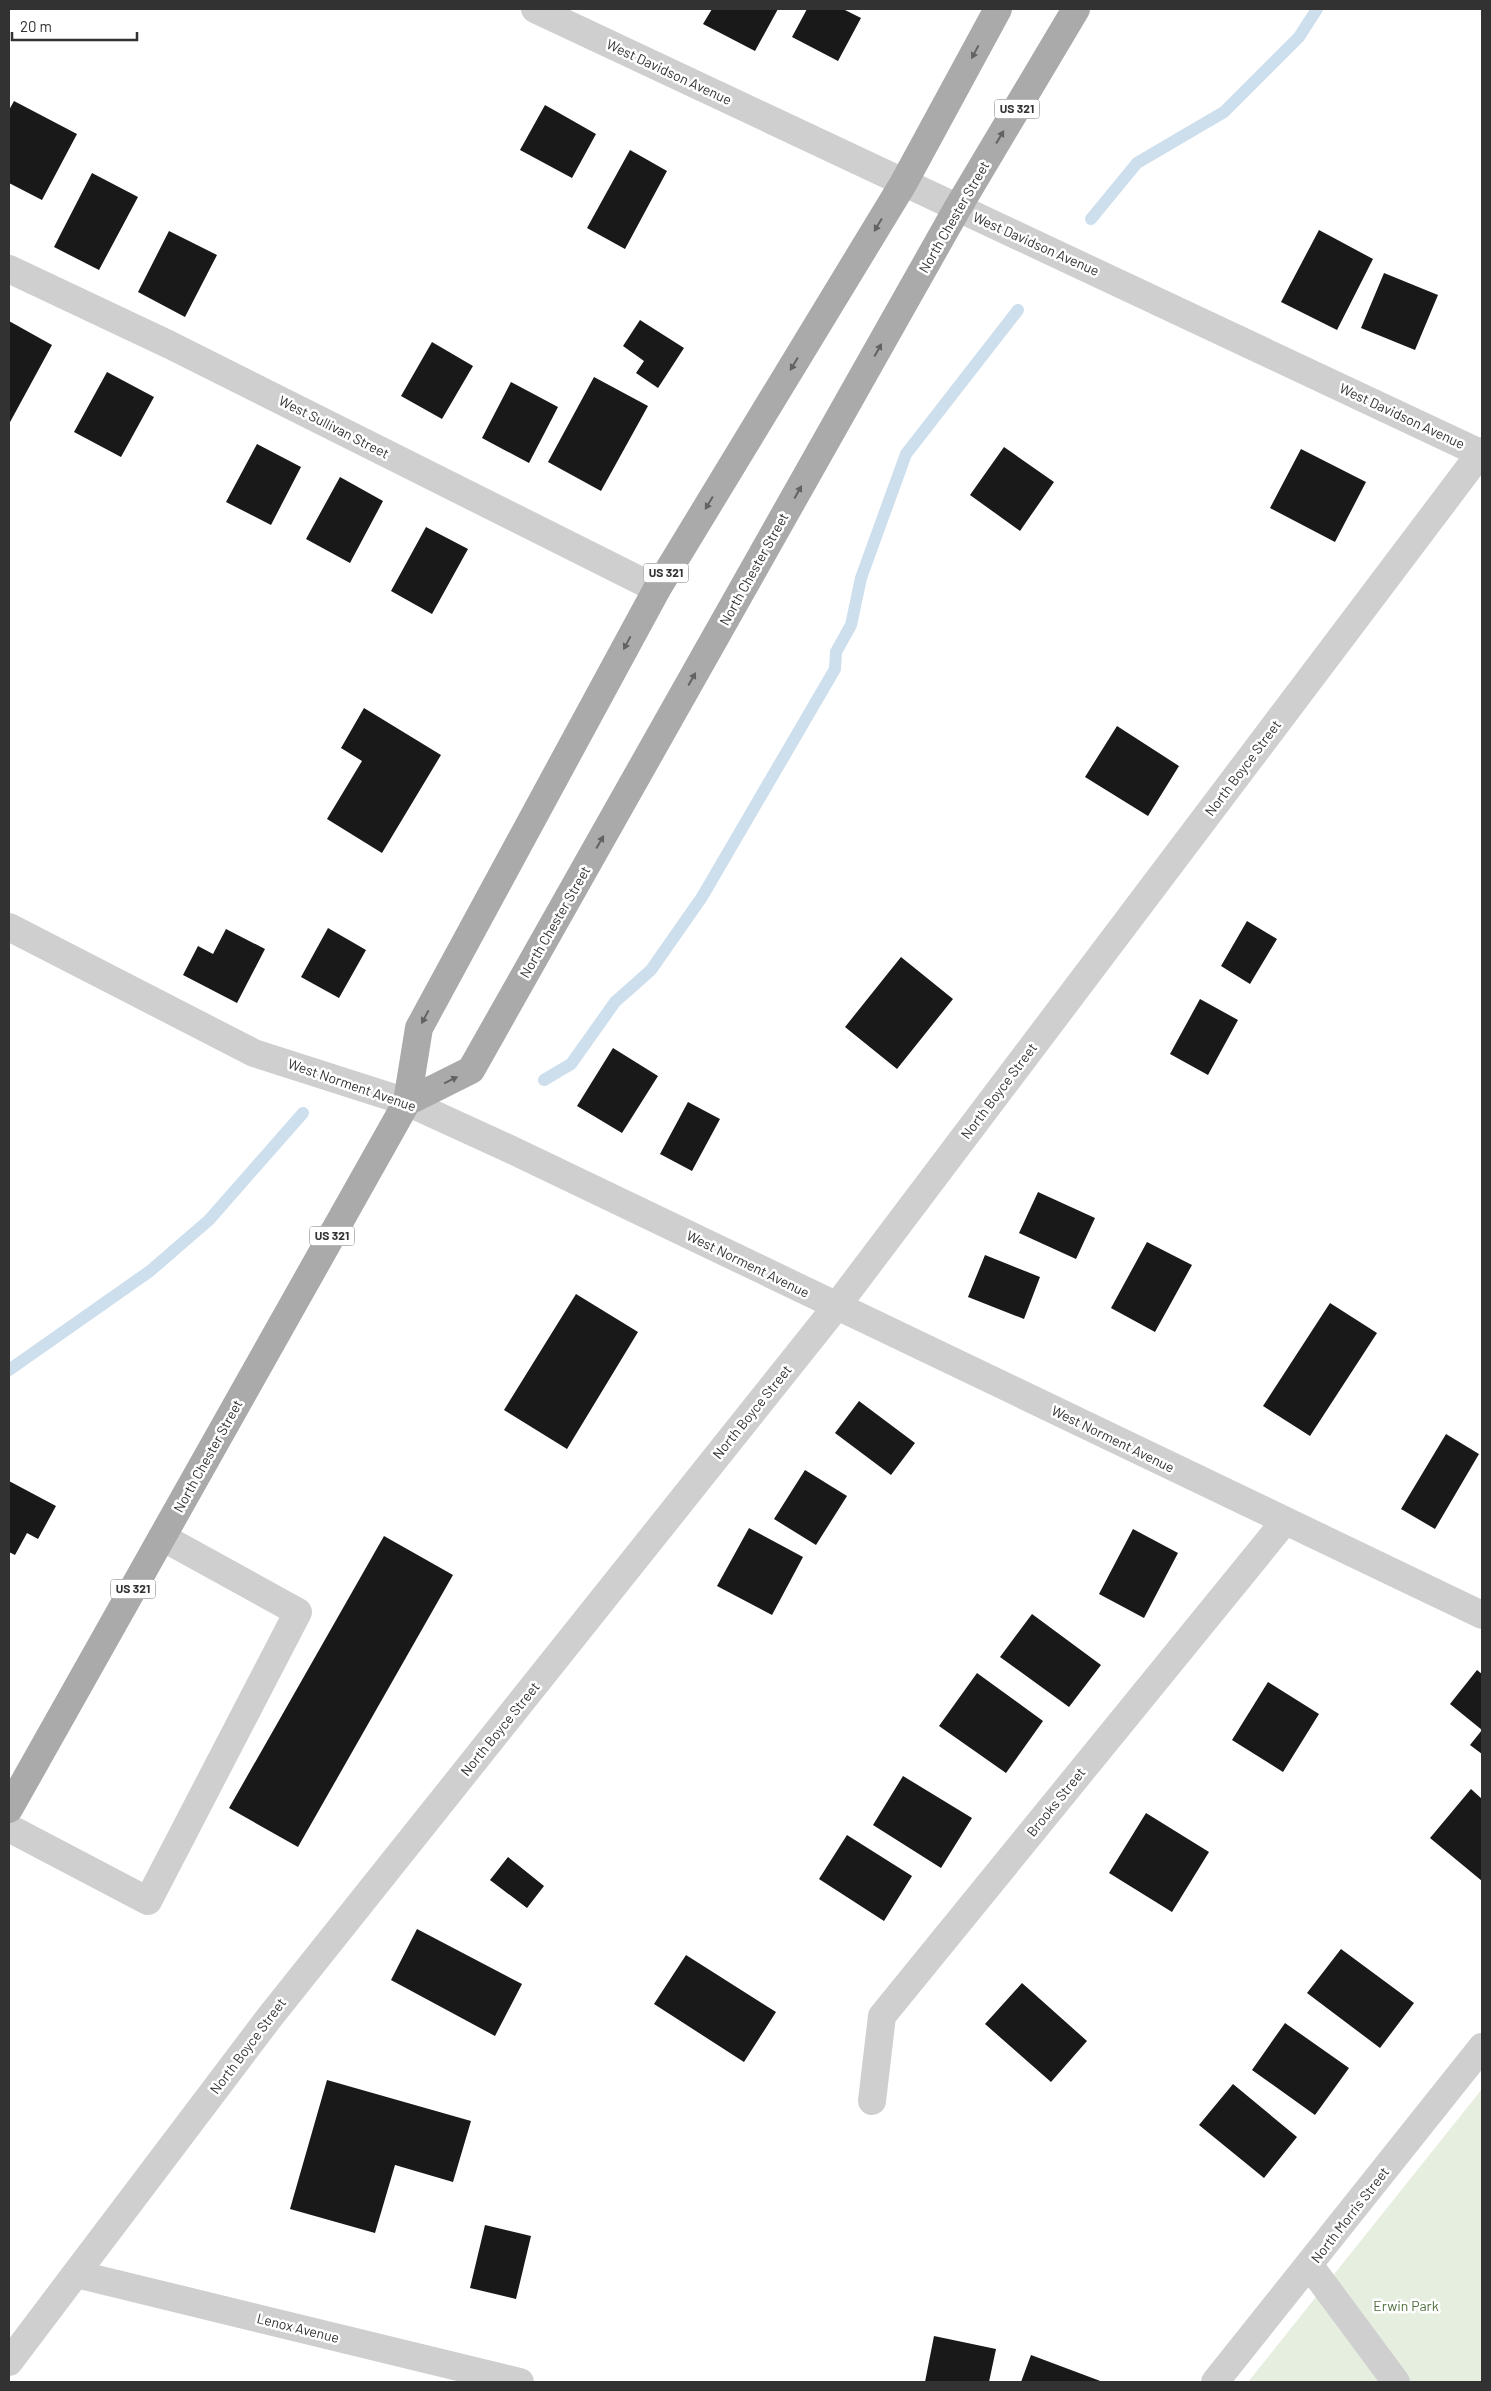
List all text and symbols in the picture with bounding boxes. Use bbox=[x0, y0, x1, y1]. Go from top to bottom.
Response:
scale bar bbox=[12, 10, 138, 42]
text: 20 m bbox=[20, 17, 52, 35]
street label: West Davidson Avenue bbox=[604, 35, 735, 108]
one-way arrow bbox=[971, 44, 979, 59]
road number: US 321 bbox=[994, 100, 1040, 118]
one-way arrow bbox=[996, 130, 1005, 143]
street label: North Chester Street bbox=[915, 158, 993, 276]
street label: West Davidson Avenue bbox=[971, 208, 1102, 279]
one-way arrow bbox=[873, 219, 883, 232]
one-way arrow bbox=[873, 344, 882, 357]
one-way arrow bbox=[789, 358, 798, 371]
street label: West Davidson Avenue bbox=[1337, 379, 1468, 452]
street label: West Sullivan Street bbox=[276, 391, 392, 462]
one-way arrow bbox=[793, 485, 802, 498]
one-way arrow bbox=[705, 497, 714, 510]
street label: North Chester Street bbox=[716, 509, 792, 628]
road number: US 321 bbox=[644, 564, 688, 582]
one-way arrow bbox=[623, 636, 631, 651]
one-way arrow bbox=[688, 672, 696, 686]
street label: North Boyce Street bbox=[1201, 716, 1284, 819]
one-way arrow bbox=[596, 834, 604, 849]
street label: North Chester Street bbox=[516, 863, 594, 981]
one-way arrow bbox=[421, 1009, 429, 1024]
street label: North Boyce Street bbox=[957, 1039, 1040, 1142]
street label: West Norment Avenue bbox=[286, 1055, 419, 1114]
one-way arrow bbox=[443, 1076, 458, 1084]
road number: US 321 bbox=[310, 1226, 354, 1246]
street label: West Norment Avenue bbox=[684, 1226, 812, 1301]
street label: North Boyce Street bbox=[709, 1361, 795, 1462]
street label: North Chester Street bbox=[170, 1396, 246, 1515]
street label: West Norment Avenue bbox=[1049, 1401, 1177, 1476]
road number: US 321 bbox=[110, 1580, 156, 1598]
street label: North Boyce Street bbox=[457, 1678, 543, 1779]
street label: Brooks Street bbox=[1023, 1764, 1089, 1840]
street label: North Boyce Street bbox=[206, 1994, 289, 2097]
street label: North Morris Street bbox=[1307, 2163, 1392, 2266]
park label: Erwin Park bbox=[1373, 2297, 1439, 2314]
street label: Lenox Avenue bbox=[255, 2309, 341, 2346]

